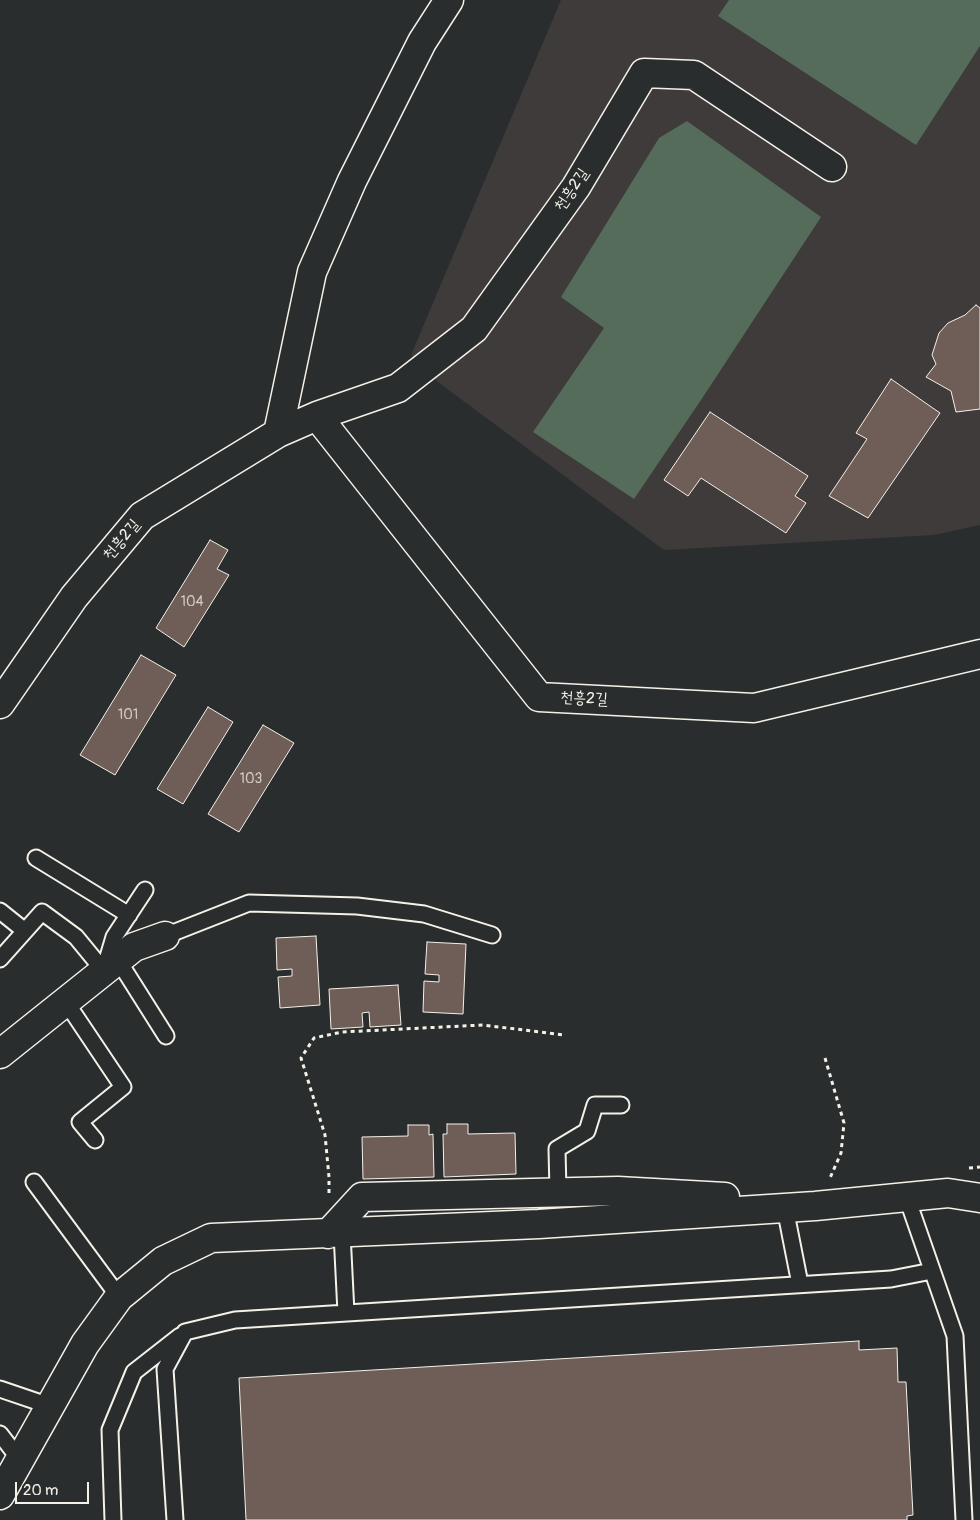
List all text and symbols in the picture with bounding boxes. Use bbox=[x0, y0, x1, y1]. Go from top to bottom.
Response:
street label: 천흥2길 bbox=[551, 165, 593, 215]
street label: 천흥2길 bbox=[99, 516, 145, 564]
house number: 104 bbox=[180, 594, 204, 610]
street label: 천흥2길 bbox=[560, 688, 608, 710]
house number: 101 bbox=[118, 707, 138, 723]
house number: 103 bbox=[240, 771, 262, 787]
scale bar bbox=[18, 1472, 91, 1504]
text: 20 m bbox=[23, 1481, 58, 1500]

